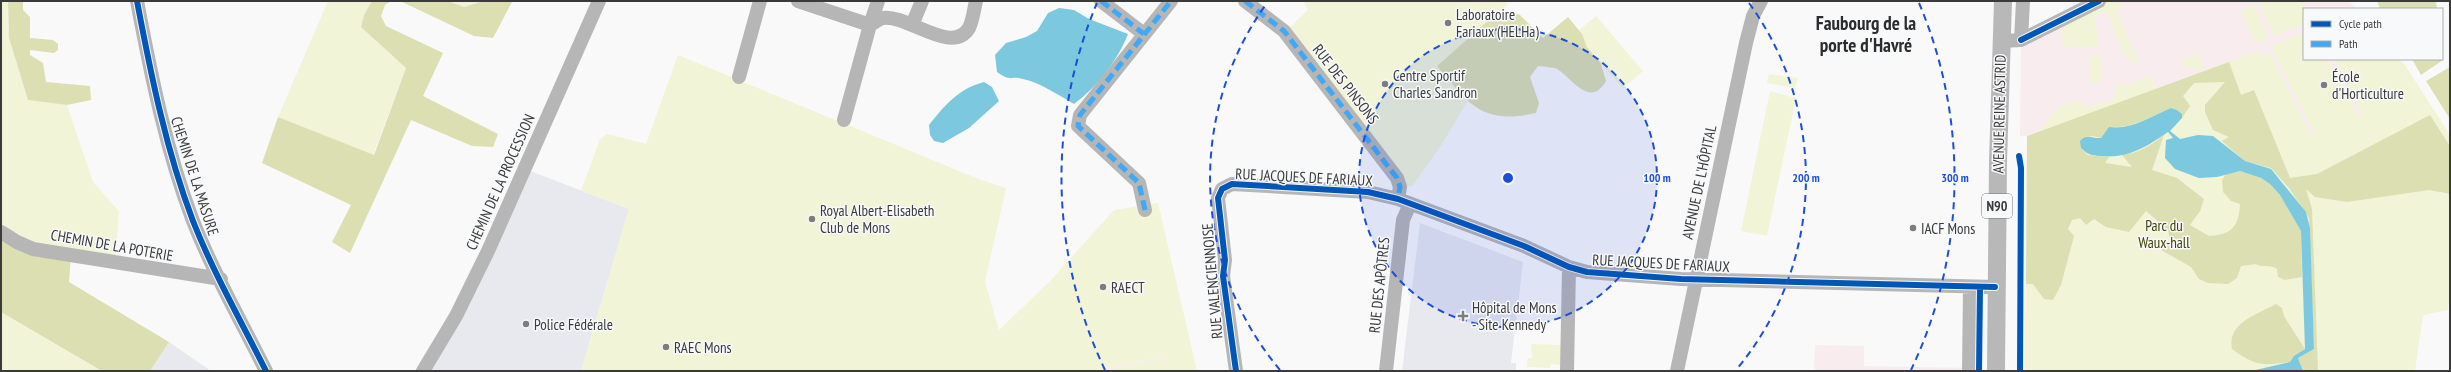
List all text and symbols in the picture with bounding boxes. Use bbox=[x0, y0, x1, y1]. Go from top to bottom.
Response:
place label: Laboratoire Fariaux (HELHa) bbox=[1456, 5, 1539, 41]
legend bbox=[2303, 8, 2443, 60]
district label: Faubourg de la porte d'Havré bbox=[1816, 11, 1916, 57]
text: Cycle path bbox=[2339, 16, 2382, 31]
marker: Laboratoire Fariaux (HELHa) bbox=[1443, 18, 1453, 28]
text: Path bbox=[2339, 36, 2357, 51]
street label: RUE DES PINSONS bbox=[1309, 40, 1383, 128]
street label: AVENUE REINE ASTRID bbox=[1988, 54, 2010, 173]
place label: Centre Sportif Charles Sandron bbox=[1393, 66, 1477, 102]
place label: École d'Horticulture bbox=[2332, 67, 2404, 103]
marker: Centre Sportif Charles Sandron bbox=[1380, 79, 1390, 89]
marker: École d'Horticulture bbox=[2319, 80, 2329, 90]
street label: CHEMIN DE LA PROCESSION bbox=[461, 111, 539, 253]
street label: CHEMIN DE LA MASURE bbox=[167, 114, 223, 238]
street label: AVENUE DE L'HÔPITAL bbox=[1678, 123, 1721, 241]
street label: RUE JACQUES DE FARIAUX bbox=[1235, 164, 1374, 190]
text: 100 m bbox=[1643, 170, 1671, 185]
text: 200 m bbox=[1792, 170, 1820, 185]
text: 300 m bbox=[1941, 170, 1969, 185]
centre of rings bbox=[1501, 171, 1515, 185]
road number: N90 bbox=[1982, 194, 2012, 218]
place label: Royal Albert-Elisabeth Club de Mons bbox=[820, 201, 934, 237]
marker: Royal Albert-Elisabeth Club de Mons bbox=[807, 214, 817, 224]
park label: Parc du Waux-hall bbox=[2138, 216, 2190, 252]
place label: IACF Mons bbox=[1921, 219, 1975, 238]
street label: RUE VALENCIENNOISE bbox=[1197, 222, 1227, 340]
marker: IACF Mons bbox=[1908, 223, 1918, 233]
street label: CHEMIN DE LA POTERIE bbox=[49, 225, 175, 265]
street label: RUE DES APÔTRES bbox=[1365, 236, 1393, 334]
street label: RUE JACQUES DE FARIAUX bbox=[1592, 250, 1731, 276]
place label: RAECT bbox=[1111, 278, 1145, 297]
marker: RAECT bbox=[1098, 282, 1108, 292]
place label: Hôpital de Mons - Site Kennedy bbox=[1472, 298, 1557, 334]
marker: Hôpital de Mons - Site Kennedy bbox=[1457, 310, 1469, 322]
place label: Police Fédérale bbox=[534, 315, 613, 334]
marker: Police Fédérale bbox=[521, 319, 531, 329]
place label: RAEC Mons bbox=[674, 338, 732, 357]
marker: RAEC Mons bbox=[661, 342, 671, 352]

